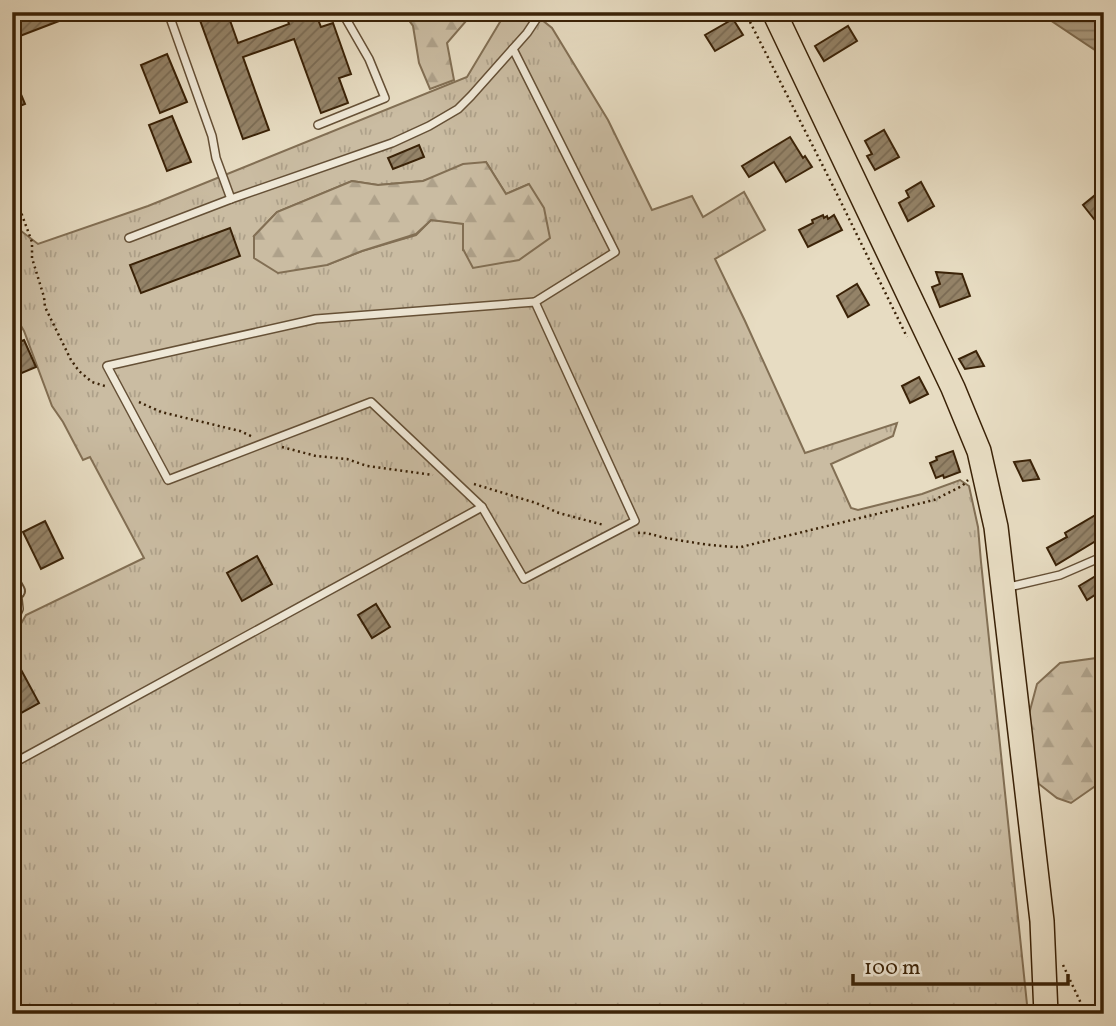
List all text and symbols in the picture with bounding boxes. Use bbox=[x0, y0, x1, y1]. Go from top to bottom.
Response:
scale bar bbox=[853, 942, 1069, 986]
text: 100 m bbox=[864, 954, 921, 983]

